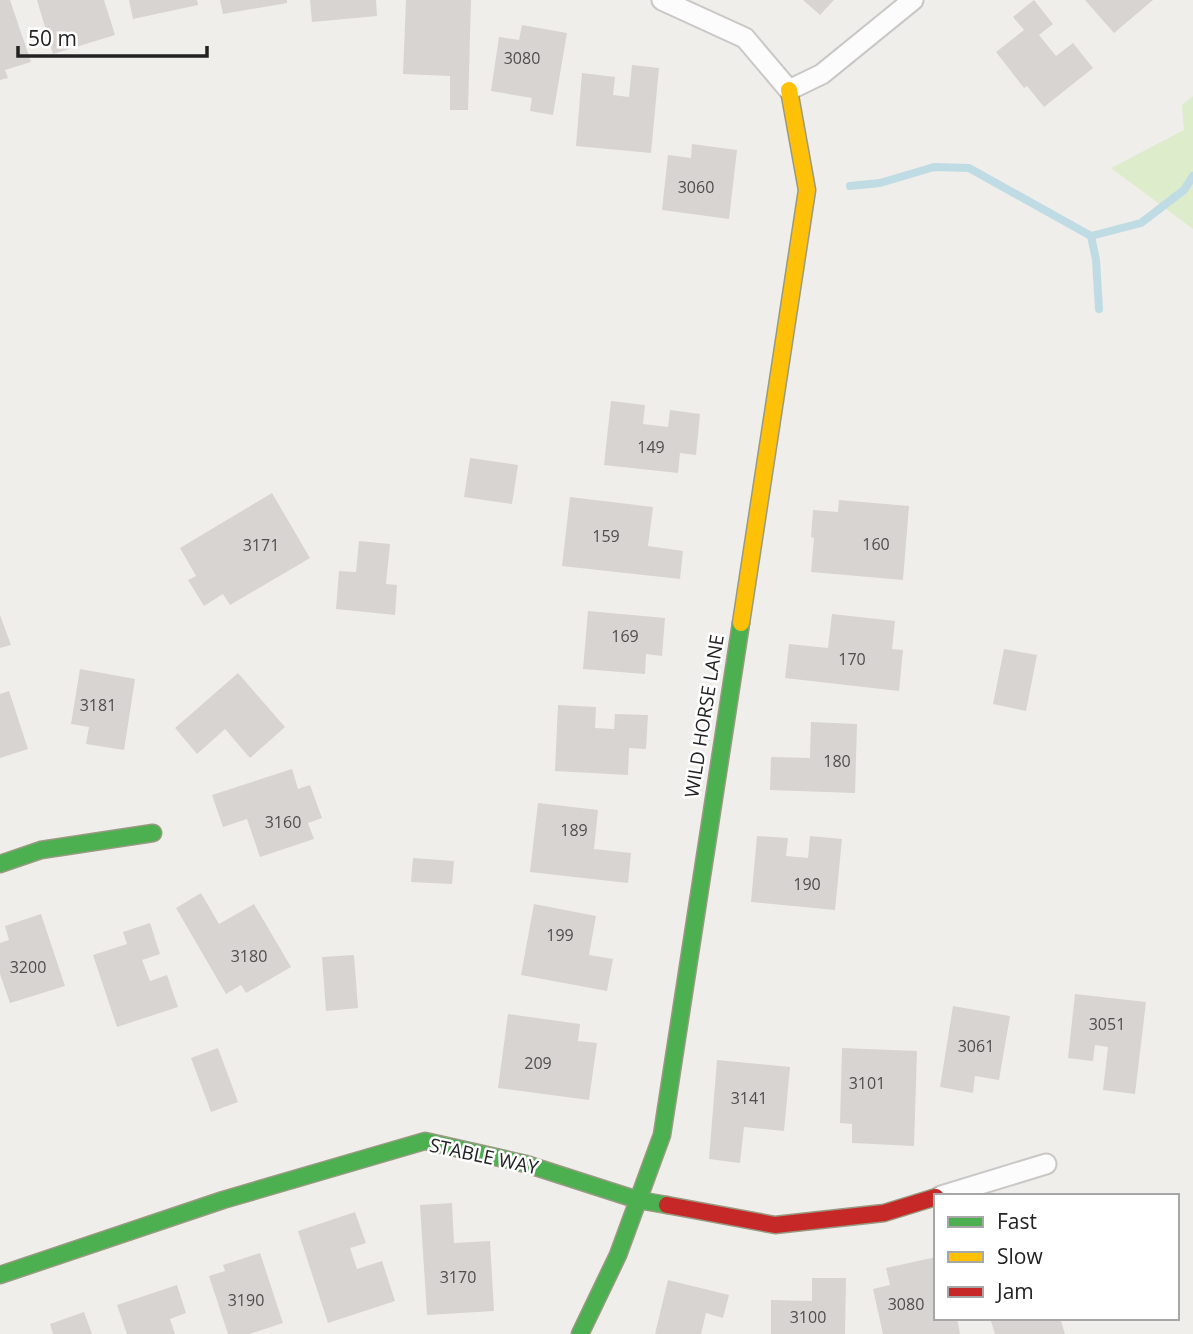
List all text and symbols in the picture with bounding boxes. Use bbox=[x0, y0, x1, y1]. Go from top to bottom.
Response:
scale bar bbox=[18, 14, 206, 58]
text: 50 m bbox=[28, 24, 77, 52]
house number: 3080 bbox=[504, 47, 540, 69]
house number: 3060 bbox=[678, 176, 714, 198]
house number: 149 bbox=[637, 436, 665, 458]
house number: 159 bbox=[592, 525, 620, 547]
house number: 160 bbox=[862, 533, 890, 555]
house number: 3171 bbox=[243, 534, 279, 556]
house number: 169 bbox=[611, 625, 639, 647]
street label: WILD HORSE LANE bbox=[678, 633, 730, 799]
house number: 170 bbox=[838, 648, 866, 670]
house number: 3181 bbox=[80, 694, 116, 716]
house number: 180 bbox=[823, 750, 851, 772]
house number: 3160 bbox=[265, 811, 301, 833]
house number: 189 bbox=[560, 819, 588, 841]
house number: 190 bbox=[793, 873, 821, 895]
house number: 199 bbox=[546, 924, 574, 946]
house number: 3180 bbox=[231, 945, 267, 967]
house number: 3200 bbox=[10, 956, 46, 978]
house number: 3051 bbox=[1089, 1013, 1125, 1035]
house number: 3061 bbox=[958, 1035, 994, 1057]
house number: 209 bbox=[524, 1052, 552, 1074]
house number: 3101 bbox=[849, 1072, 885, 1094]
house number: 3141 bbox=[731, 1087, 767, 1109]
street label: STABLE WAY bbox=[427, 1132, 541, 1180]
legend bbox=[934, 1194, 1179, 1320]
text: Fast bbox=[997, 1207, 1037, 1235]
text: Slow bbox=[997, 1242, 1043, 1270]
house number: 3170 bbox=[440, 1266, 476, 1288]
text: Jam bbox=[995, 1277, 1034, 1305]
house number: 3190 bbox=[228, 1289, 264, 1311]
house number: 3080 bbox=[888, 1293, 924, 1315]
house number: 3100 bbox=[790, 1306, 826, 1328]

